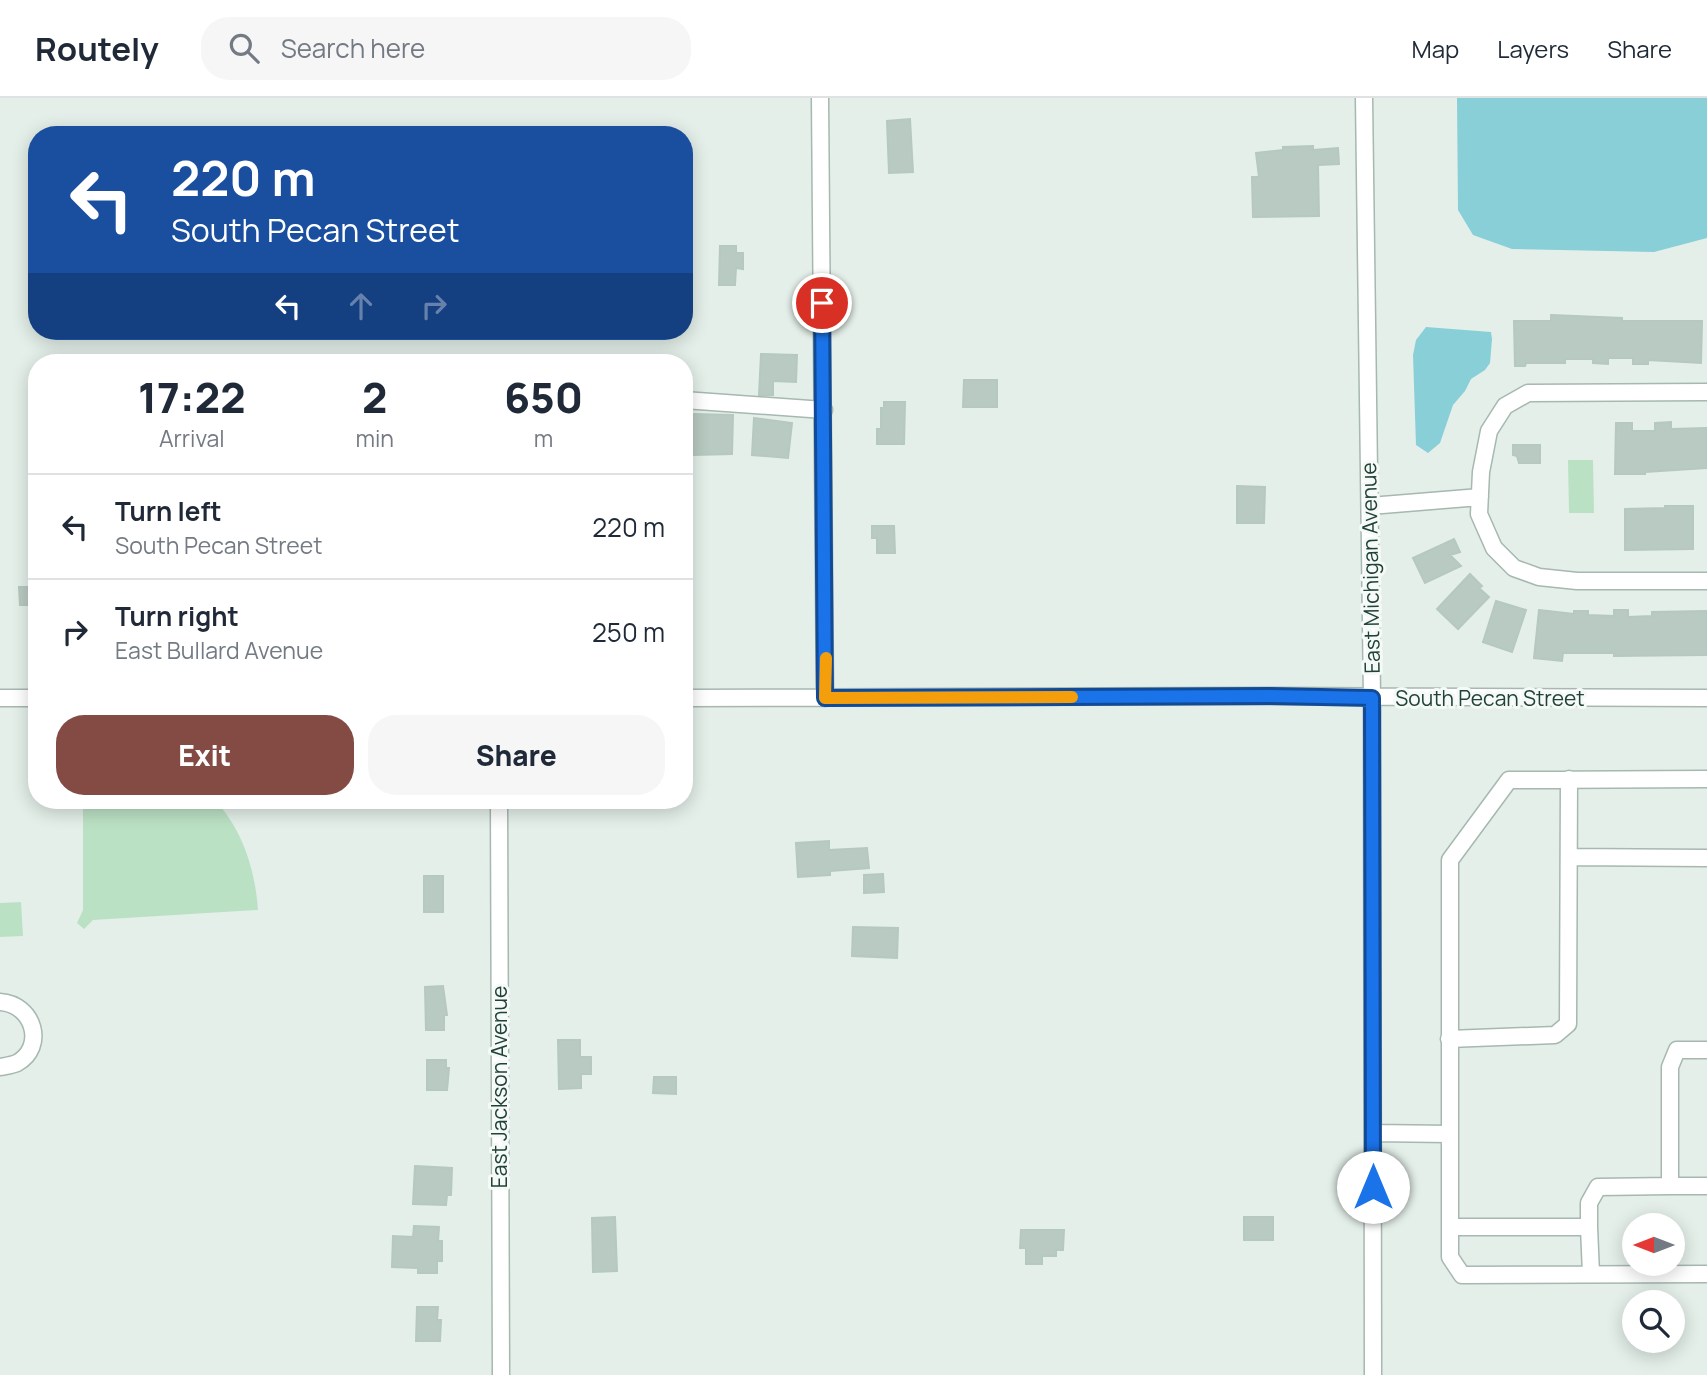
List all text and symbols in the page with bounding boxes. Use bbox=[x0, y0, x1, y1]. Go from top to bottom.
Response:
search box bbox=[201, 17, 691, 80]
text: Routely bbox=[35, 26, 159, 71]
icon: search bbox=[225, 29, 263, 67]
text: Search here bbox=[281, 30, 425, 66]
text: Map bbox=[1412, 32, 1459, 65]
text: Layers bbox=[1497, 32, 1569, 65]
text: Share bbox=[1607, 32, 1672, 65]
text: 220 m bbox=[171, 144, 315, 211]
icon: left bbox=[56, 154, 147, 245]
text: South Pecan Street bbox=[171, 208, 460, 252]
pin bbox=[792, 273, 852, 333]
icon: arrive bbox=[803, 284, 841, 322]
icon: left bbox=[269, 287, 307, 325]
icon: ahead bbox=[342, 287, 380, 325]
icon: right bbox=[415, 287, 453, 325]
text: 17:22 bbox=[138, 368, 246, 426]
text: 2 bbox=[362, 368, 387, 426]
text: 650 bbox=[504, 368, 583, 426]
text: Arrival bbox=[159, 422, 225, 454]
text: min bbox=[355, 422, 394, 454]
text: m bbox=[534, 422, 553, 454]
street label: East Michigan Avenue bbox=[1354, 462, 1386, 674]
text: Turn left bbox=[115, 493, 222, 529]
icon: left bbox=[56, 508, 94, 546]
text: 220 m bbox=[592, 509, 665, 545]
text: South Pecan Street bbox=[115, 529, 322, 561]
text: Turn right bbox=[115, 598, 239, 634]
icon: right bbox=[56, 613, 94, 651]
text: 250 m bbox=[592, 614, 665, 650]
text: East Bullard Avenue bbox=[115, 634, 323, 666]
street label: South Pecan Street bbox=[1395, 684, 1585, 712]
button: Exit bbox=[56, 715, 354, 795]
button: Share bbox=[368, 715, 665, 795]
street label: East Jackson Avenue bbox=[485, 986, 513, 1188]
position arrow bbox=[1336, 1150, 1410, 1224]
north arrow bbox=[1622, 1213, 1685, 1276]
map controls bbox=[1622, 1213, 1685, 1353]
button: search bbox=[1622, 1290, 1685, 1353]

